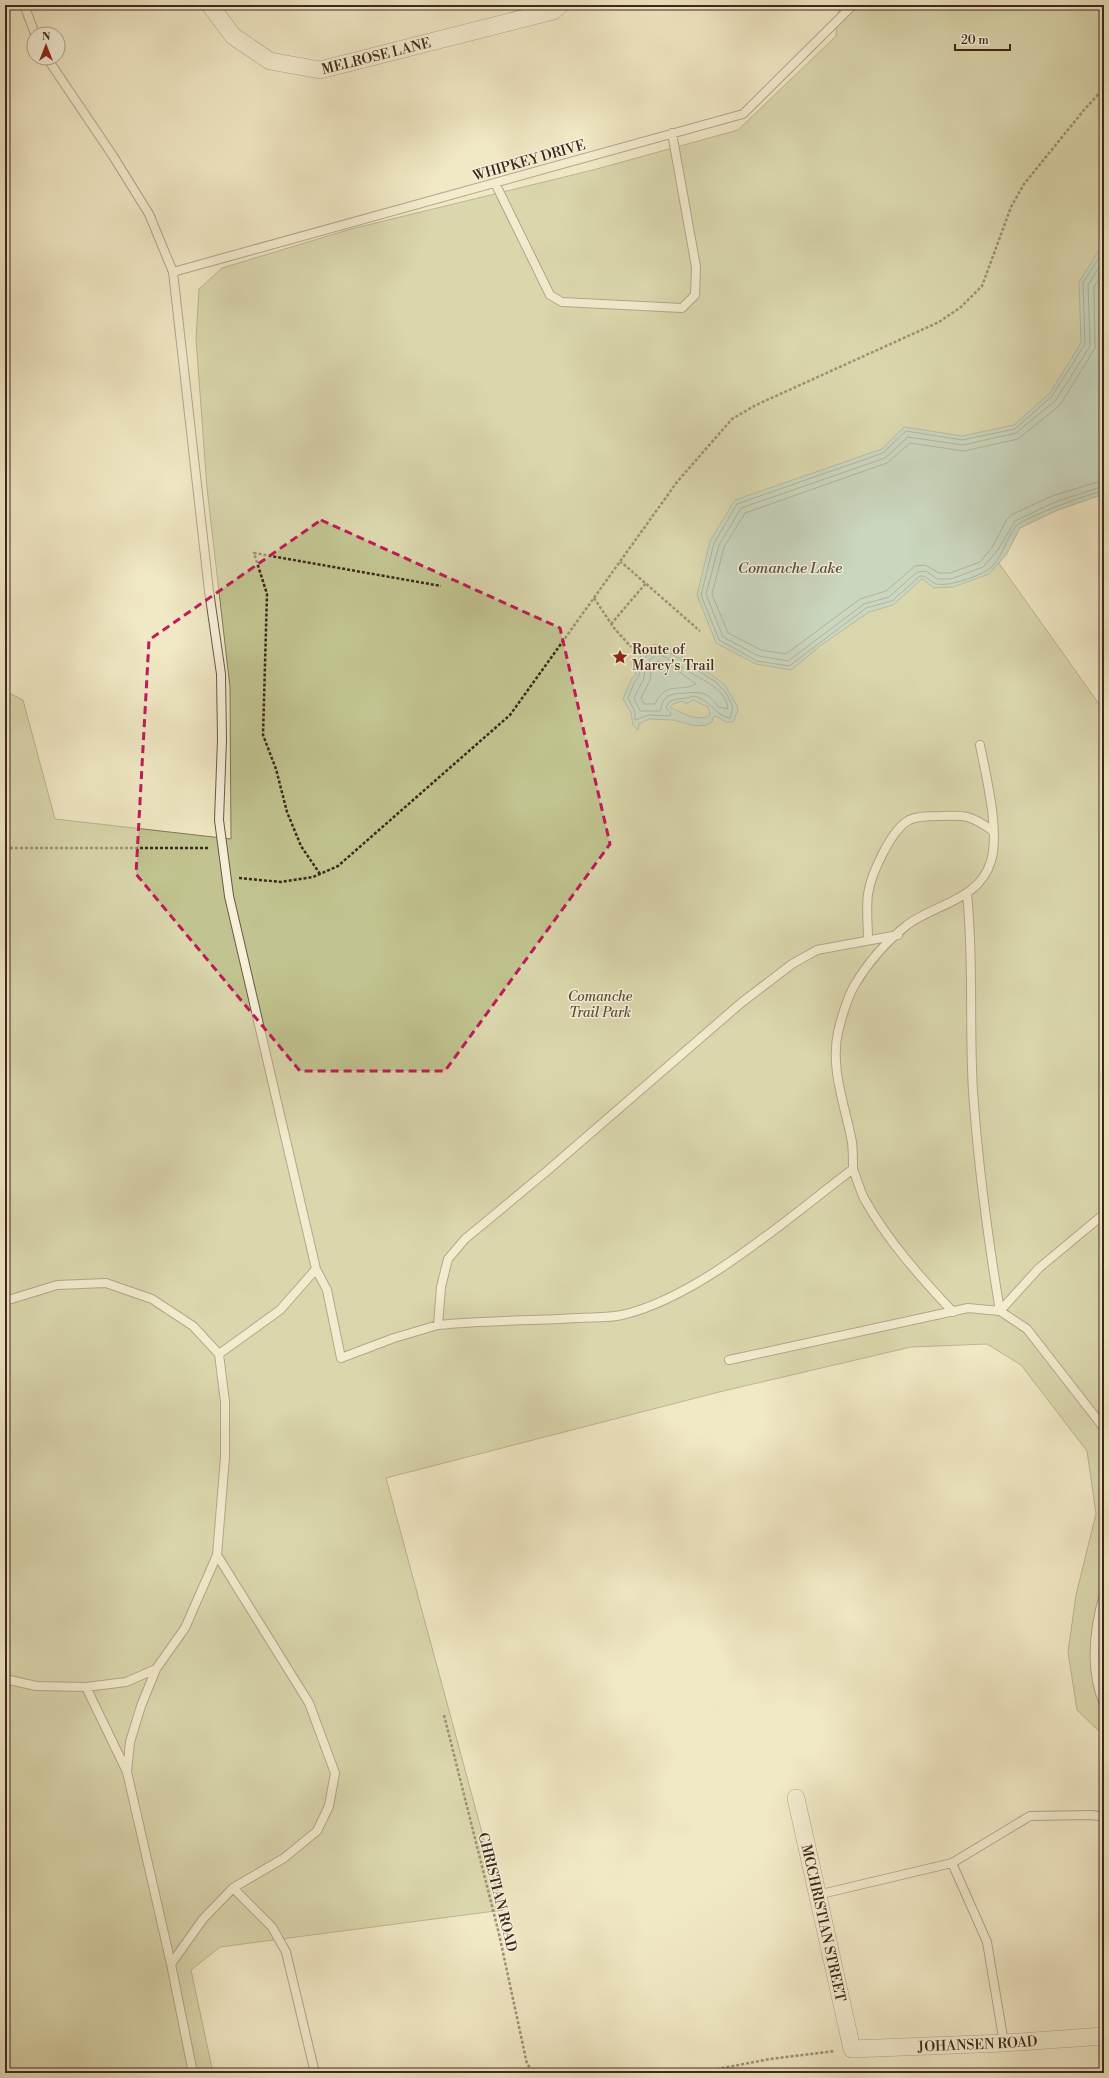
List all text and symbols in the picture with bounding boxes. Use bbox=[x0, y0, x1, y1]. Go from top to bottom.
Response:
north arrow bbox=[26, 26, 66, 66]
scale bar bbox=[955, 26, 1010, 52]
text: N bbox=[42, 30, 51, 44]
text: 20 m bbox=[961, 33, 989, 48]
street label: MELROSE LANE bbox=[320, 34, 433, 79]
street label: WHIPKEY DRIVE bbox=[470, 136, 588, 186]
water label: Comanche Lake bbox=[738, 559, 842, 578]
place label: Route of Marcy's Trail bbox=[632, 641, 714, 675]
place icon: Route of Marcy's Trail bbox=[611, 648, 629, 666]
park label: Comanche Trail Park bbox=[568, 988, 633, 1022]
street label: CHRISTIAN ROAD bbox=[474, 1831, 521, 1954]
street label: MCCHRISTIAN STREET bbox=[797, 1843, 849, 2004]
street label: JOHANSEN ROAD bbox=[916, 2033, 1038, 2056]

